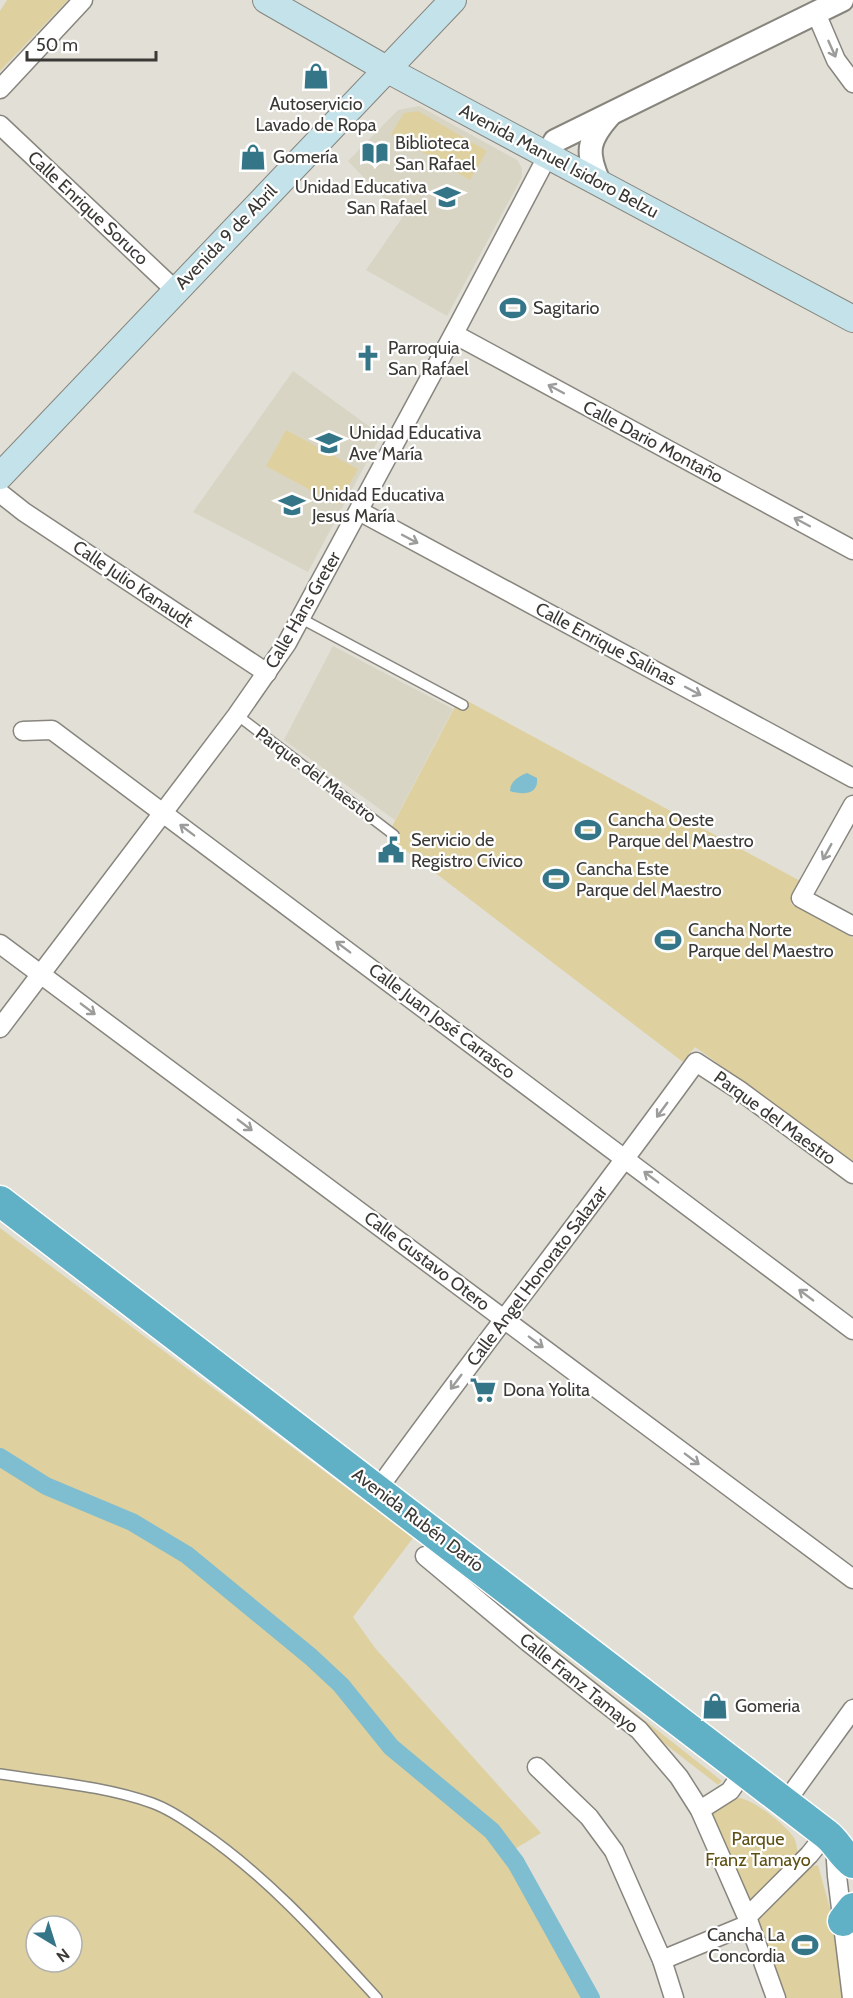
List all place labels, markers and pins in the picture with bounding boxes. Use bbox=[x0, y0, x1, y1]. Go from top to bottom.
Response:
shop icon: Autoservicio Lavado de Ropa bbox=[301, 61, 331, 91]
place label: Autoservicio Lavado de Ropa bbox=[256, 93, 377, 136]
place label: Biblioteca San Rafael bbox=[395, 132, 476, 175]
library icon: Biblioteca San Rafael bbox=[360, 138, 390, 168]
shop icon: Gomería bbox=[238, 142, 268, 172]
place label: Gomería bbox=[273, 146, 338, 168]
place label: Unidad Educativa San Rafael bbox=[295, 176, 428, 219]
school or university icon: Unidad Educativa San Rafael bbox=[432, 182, 462, 212]
sports icon: Sagitario bbox=[498, 293, 528, 323]
place label: Sagitario bbox=[533, 297, 599, 319]
place label: Parroquia San Rafael bbox=[388, 337, 469, 380]
church icon: Parroquia San Rafael bbox=[353, 343, 383, 373]
place label: Unidad Educativa Ave María bbox=[349, 422, 482, 465]
school or university icon: Unidad Educativa Ave María bbox=[314, 428, 344, 458]
place label: Unidad Educativa Jesus María bbox=[311, 484, 445, 527]
school or university icon: Unidad Educativa Jesus María bbox=[277, 490, 307, 520]
place label: Cancha Oeste Parque del Maestro bbox=[608, 809, 754, 852]
sports icon: Cancha Oeste Parque del Maestro bbox=[573, 815, 603, 845]
place label: Servicio de Registro Cívico bbox=[411, 829, 523, 872]
public building icon: Servicio de Registro Cívico bbox=[376, 835, 406, 865]
place label: Cancha Este Parque del Maestro bbox=[576, 858, 722, 901]
sports icon: Cancha Este Parque del Maestro bbox=[541, 864, 571, 894]
place label: Cancha Norte Parque del Maestro bbox=[688, 919, 834, 962]
sports icon: Cancha Norte Parque del Maestro bbox=[653, 925, 683, 955]
supermarket icon: Dona Yolita bbox=[468, 1375, 498, 1405]
place label: Dona Yolita bbox=[503, 1379, 590, 1401]
shop icon: Gomeria bbox=[700, 1691, 730, 1721]
place label: Gomeria bbox=[735, 1695, 800, 1717]
place label: Cancha La Concordia bbox=[707, 1924, 785, 1967]
sports icon: Cancha La Concordia bbox=[790, 1930, 820, 1960]

